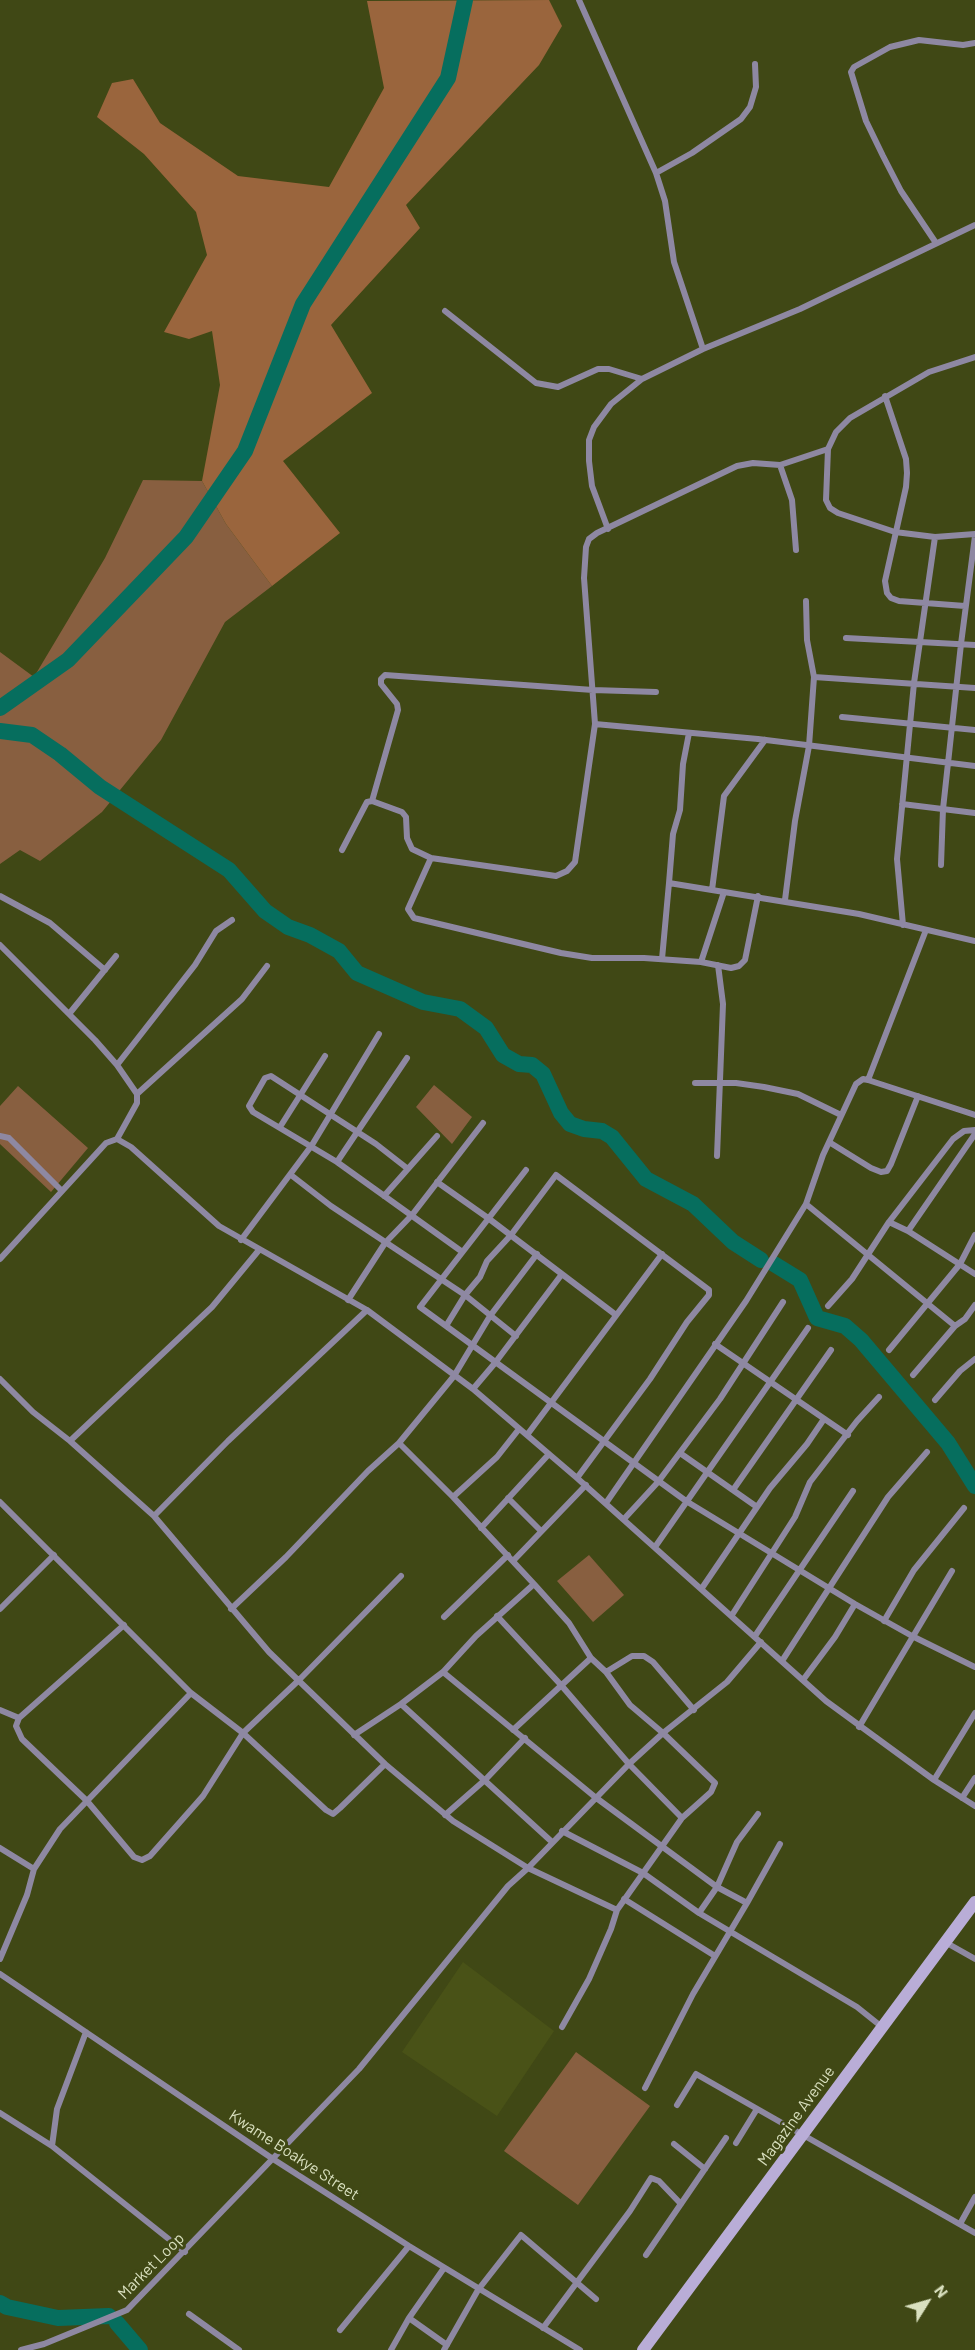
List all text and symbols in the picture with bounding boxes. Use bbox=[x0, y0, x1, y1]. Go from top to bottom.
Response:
street label: Magazine Avenue bbox=[753, 2062, 839, 2170]
street label: Kwame Boakye Street bbox=[225, 2106, 363, 2204]
street label: Market Loop bbox=[114, 2229, 188, 2303]
north arrow bbox=[897, 2272, 957, 2332]
text: N bbox=[931, 2281, 953, 2301]

